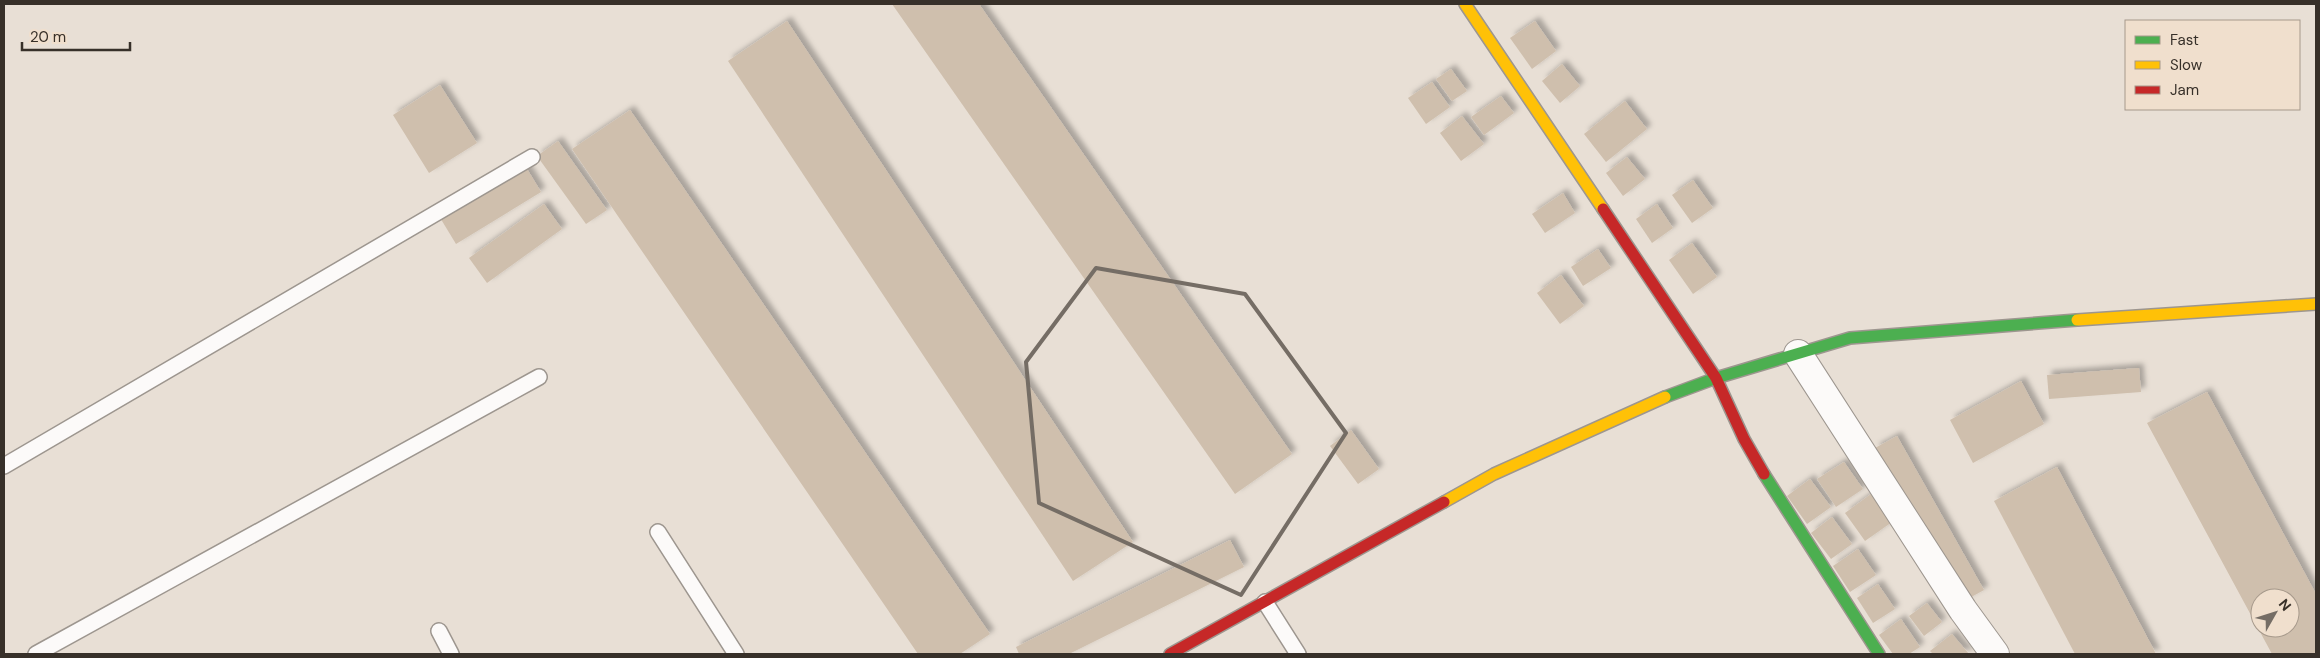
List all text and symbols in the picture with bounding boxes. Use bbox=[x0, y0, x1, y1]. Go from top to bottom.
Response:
scale bar bbox=[22, 20, 130, 52]
legend bbox=[2125, 20, 2300, 110]
text: 20 m bbox=[30, 27, 66, 47]
text: Fast bbox=[2170, 30, 2199, 50]
text: Slow bbox=[2170, 55, 2203, 75]
text: Jam bbox=[2170, 80, 2199, 100]
north arrow bbox=[2250, 588, 2300, 638]
text: N bbox=[2275, 595, 2295, 614]

